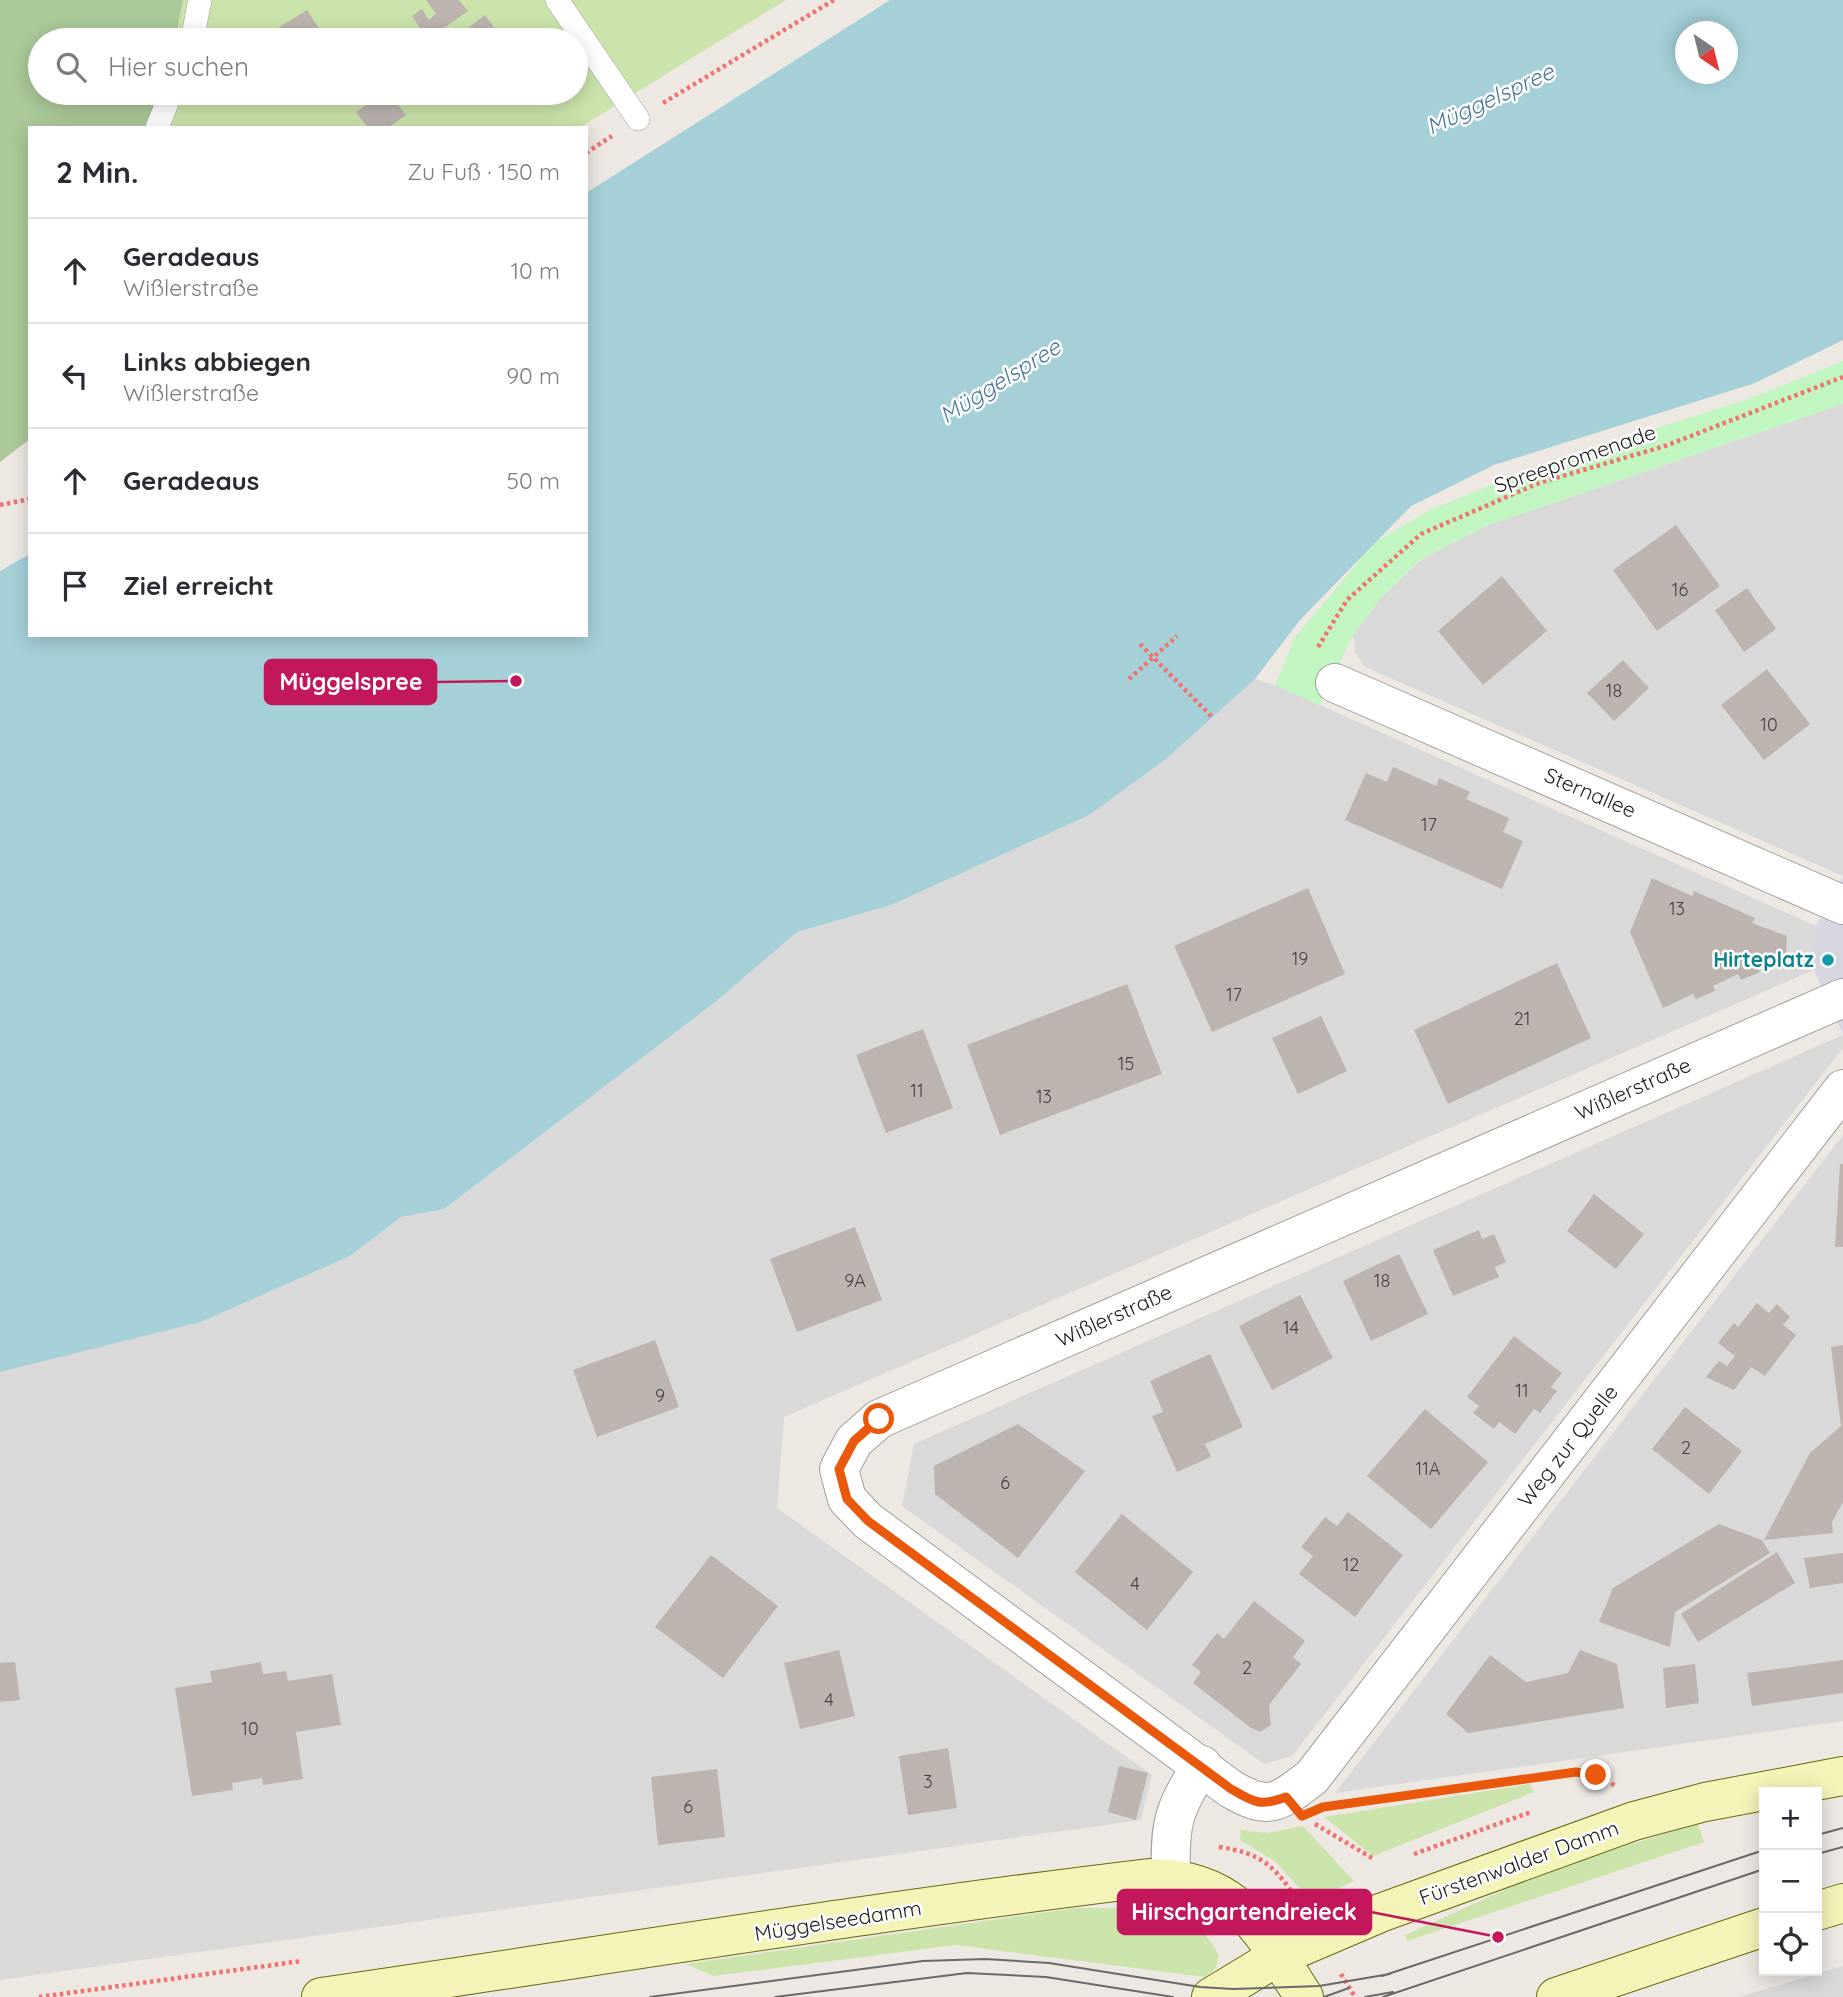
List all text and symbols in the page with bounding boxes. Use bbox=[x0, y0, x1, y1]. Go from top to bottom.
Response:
north arrow bbox=[1675, 21, 1738, 84]
search box bbox=[28, 28, 588, 105]
icon: search bbox=[52, 48, 90, 86]
text: Hier suchen bbox=[108, 50, 249, 83]
water label: Müggelspree bbox=[1421, 56, 1559, 141]
text: 2 Min. bbox=[56, 153, 138, 191]
text: Zu Fuß · 150 m bbox=[407, 157, 560, 186]
text: Geradeaus bbox=[123, 240, 259, 273]
icon: ahead bbox=[56, 252, 94, 290]
text: 10 m bbox=[511, 256, 560, 285]
text: Wißlerstraße bbox=[123, 273, 259, 302]
water label: Müggelspree bbox=[934, 331, 1067, 429]
text: Links abbiegen bbox=[123, 345, 311, 378]
icon: left bbox=[56, 357, 94, 395]
text: 90 m bbox=[506, 361, 560, 390]
text: Wißlerstraße bbox=[123, 378, 259, 407]
street label: Spreepromenade bbox=[1490, 418, 1659, 498]
icon: ahead bbox=[56, 462, 94, 500]
text: Geradeaus bbox=[123, 464, 259, 497]
text: 50 m bbox=[507, 466, 560, 495]
icon: arrive bbox=[56, 567, 94, 605]
text: Ziel erreicht bbox=[123, 569, 274, 602]
house number: 16 bbox=[1672, 578, 1688, 601]
callout: Müggelspree bbox=[265, 660, 436, 704]
text: Müggelspree bbox=[280, 667, 422, 696]
house number: 18 bbox=[1606, 679, 1622, 702]
house number: 10 bbox=[1760, 713, 1778, 736]
street label: Sternallee bbox=[1541, 761, 1640, 823]
house number: 17 bbox=[1421, 813, 1437, 836]
house number: 13 bbox=[1669, 897, 1685, 920]
place label: Hirteplatz bbox=[1713, 946, 1814, 972]
house number: 19 bbox=[1292, 947, 1308, 970]
marker: Hirteplatz bbox=[1820, 952, 1836, 968]
house number: 17 bbox=[1226, 983, 1242, 1006]
house number: 21 bbox=[1514, 1007, 1530, 1030]
street label: Wißlerstraße bbox=[1571, 1051, 1695, 1125]
house number: 15 bbox=[1118, 1052, 1134, 1075]
house number: 11 bbox=[910, 1079, 924, 1102]
house number: 13 bbox=[1036, 1085, 1052, 1108]
house number: 9A bbox=[844, 1269, 866, 1292]
house number: 18 bbox=[1374, 1269, 1390, 1292]
street label: Wißlerstraße bbox=[1052, 1278, 1176, 1352]
house number: 14 bbox=[1283, 1316, 1299, 1339]
street label: Weg zur Quelle bbox=[1511, 1379, 1623, 1512]
house number: 11 bbox=[1515, 1379, 1529, 1402]
house number: 9 bbox=[655, 1384, 665, 1407]
route start bbox=[863, 1403, 894, 1434]
house number: 2 bbox=[1681, 1436, 1691, 1459]
house number: 11A bbox=[1416, 1457, 1441, 1480]
house number: 6 bbox=[1000, 1471, 1010, 1494]
house number: 12 bbox=[1343, 1553, 1359, 1576]
house number: 4 bbox=[1130, 1572, 1140, 1595]
house number: 2 bbox=[1242, 1656, 1252, 1679]
house number: 4 bbox=[824, 1688, 834, 1711]
house number: 10 bbox=[241, 1717, 259, 1740]
route end bbox=[1580, 1759, 1611, 1790]
house number: 3 bbox=[923, 1770, 933, 1793]
map controls bbox=[1759, 1787, 1822, 1976]
button: + bbox=[1759, 1787, 1822, 1850]
house number: 6 bbox=[683, 1795, 693, 1818]
street label: Fürstenwalder Damm bbox=[1415, 1814, 1622, 1910]
button: − bbox=[1759, 1850, 1822, 1913]
callout: Hirschgartendreieck bbox=[1118, 1890, 1371, 1934]
street label: Müggelseedamm bbox=[752, 1894, 923, 1946]
text: Hirschgartendreieck bbox=[1131, 1897, 1357, 1926]
button: locate bbox=[1759, 1913, 1822, 1976]

